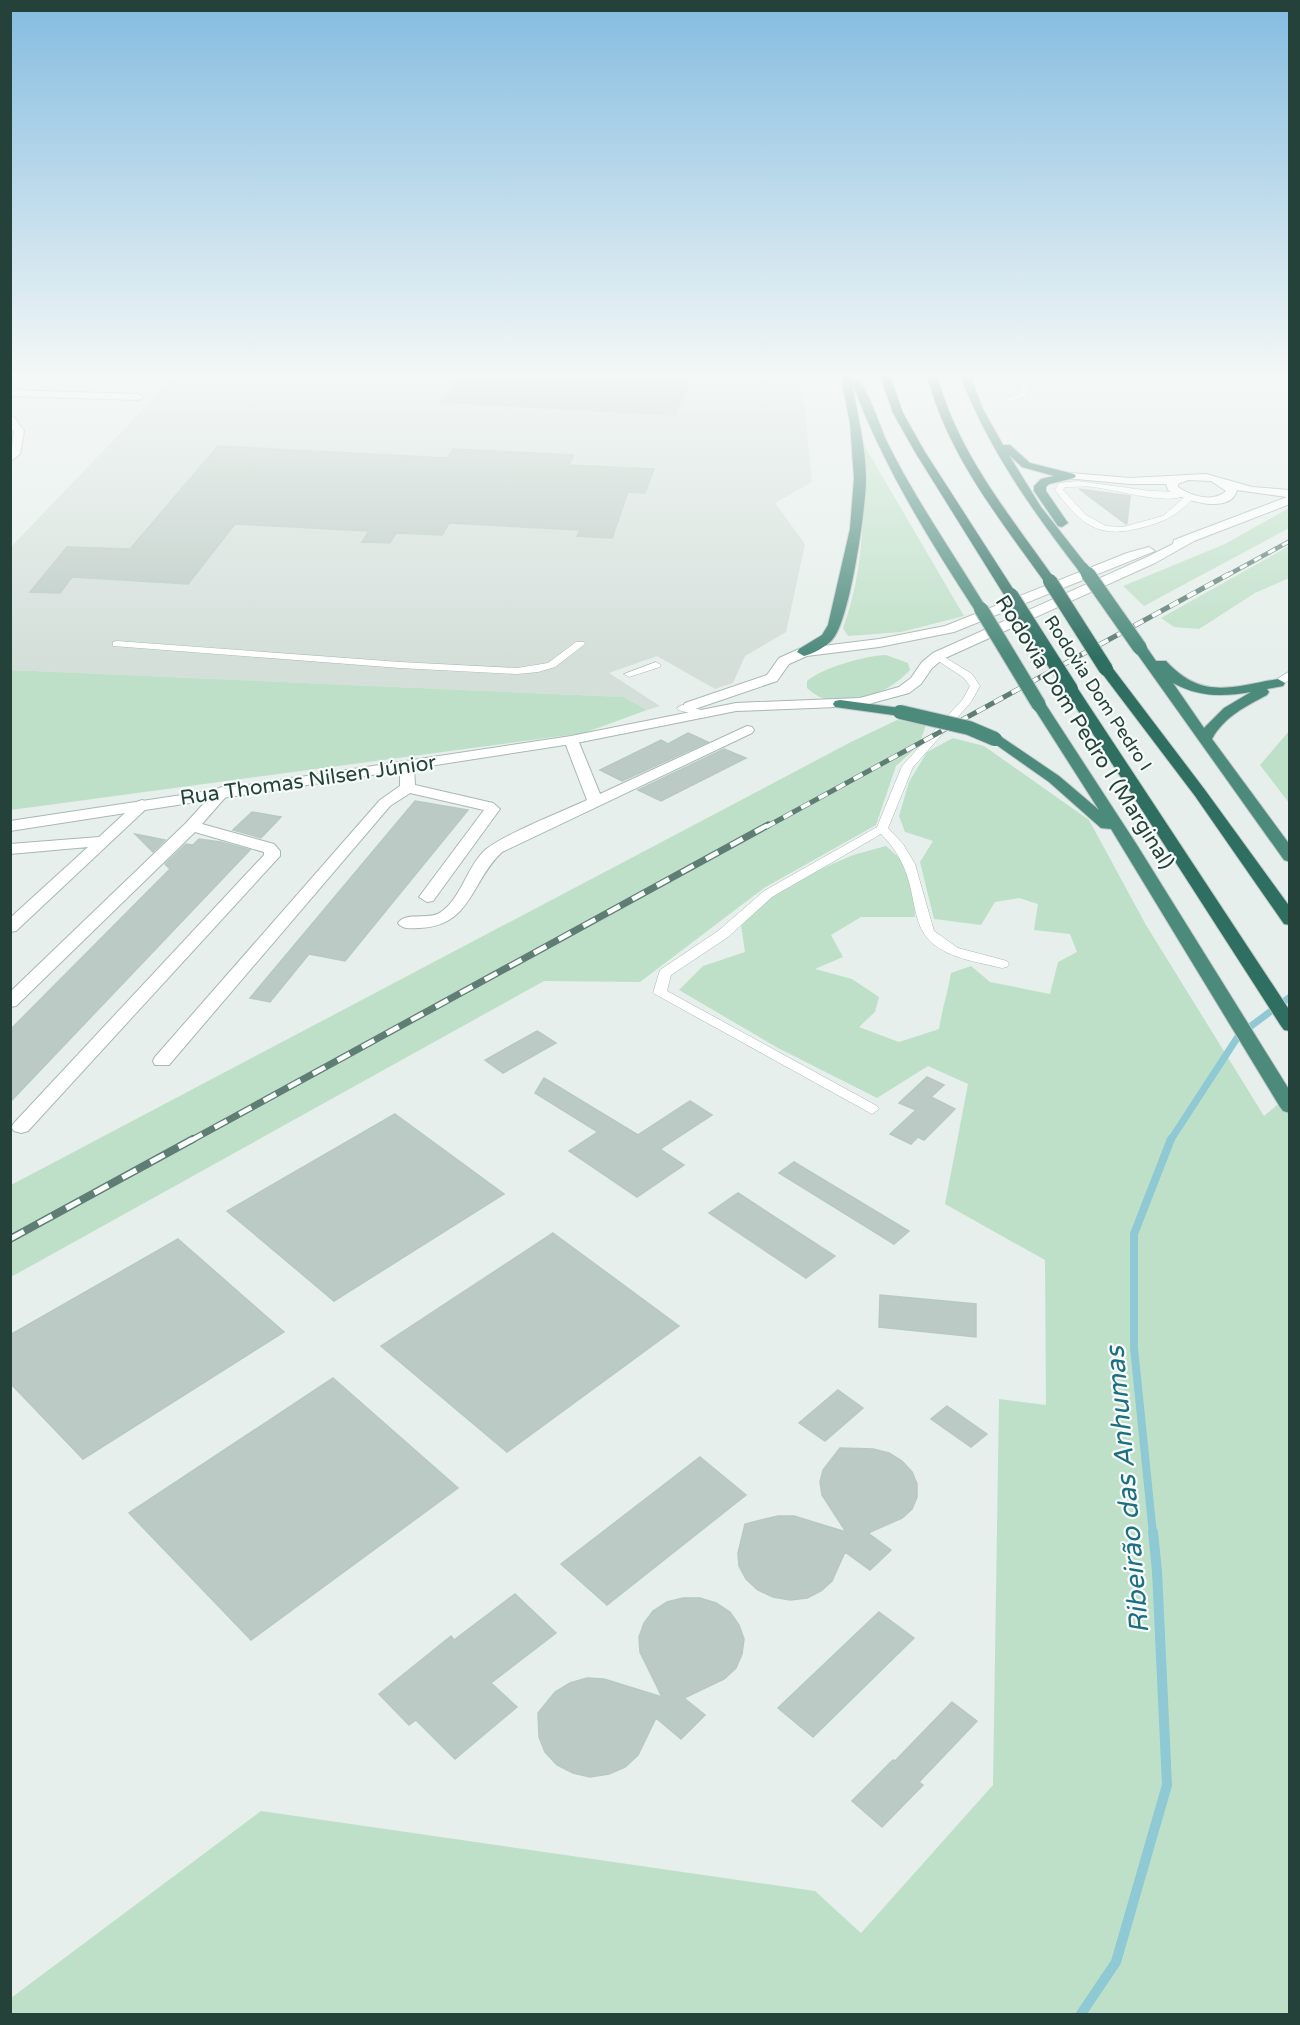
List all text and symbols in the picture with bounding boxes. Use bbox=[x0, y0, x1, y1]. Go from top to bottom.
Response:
street label: Rodovia Dom Pedro I (Marginal) bbox=[990, 591, 1179, 874]
street label: Rodovia Dom Pedro I bbox=[1040, 611, 1156, 775]
street label: Rua Thomas Nilsen Júnior bbox=[178, 750, 438, 811]
water label: Ribeirão das Anhumas bbox=[1098, 1343, 1156, 1635]

